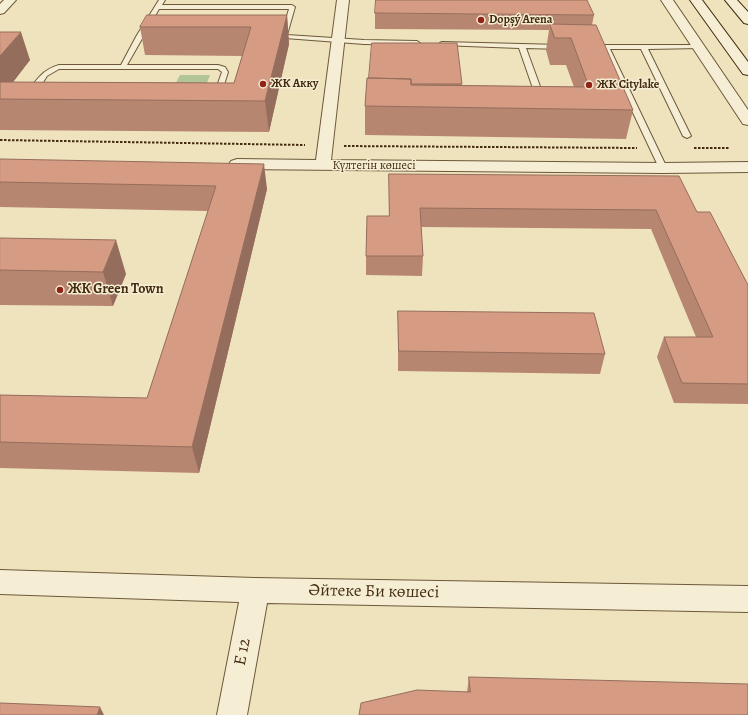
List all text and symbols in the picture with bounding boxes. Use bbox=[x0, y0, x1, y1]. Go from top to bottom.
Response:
place label: Dopșý Arena bbox=[489, 13, 553, 27]
marker: Dopșý Arena bbox=[476, 15, 486, 25]
place label: ЖК Акку bbox=[271, 77, 319, 91]
place label: ЖК Citylake bbox=[597, 78, 659, 92]
marker: ЖК Акку bbox=[258, 79, 268, 89]
marker: ЖК Citylake bbox=[584, 80, 594, 90]
street label: Күлтегін көшесі bbox=[332, 159, 416, 173]
place label: ЖК Green Town bbox=[68, 282, 163, 298]
marker: ЖК Green Town bbox=[55, 285, 65, 295]
street label: Әйтеке Би көшесі bbox=[308, 581, 440, 603]
street label: E 12 bbox=[230, 637, 256, 667]

